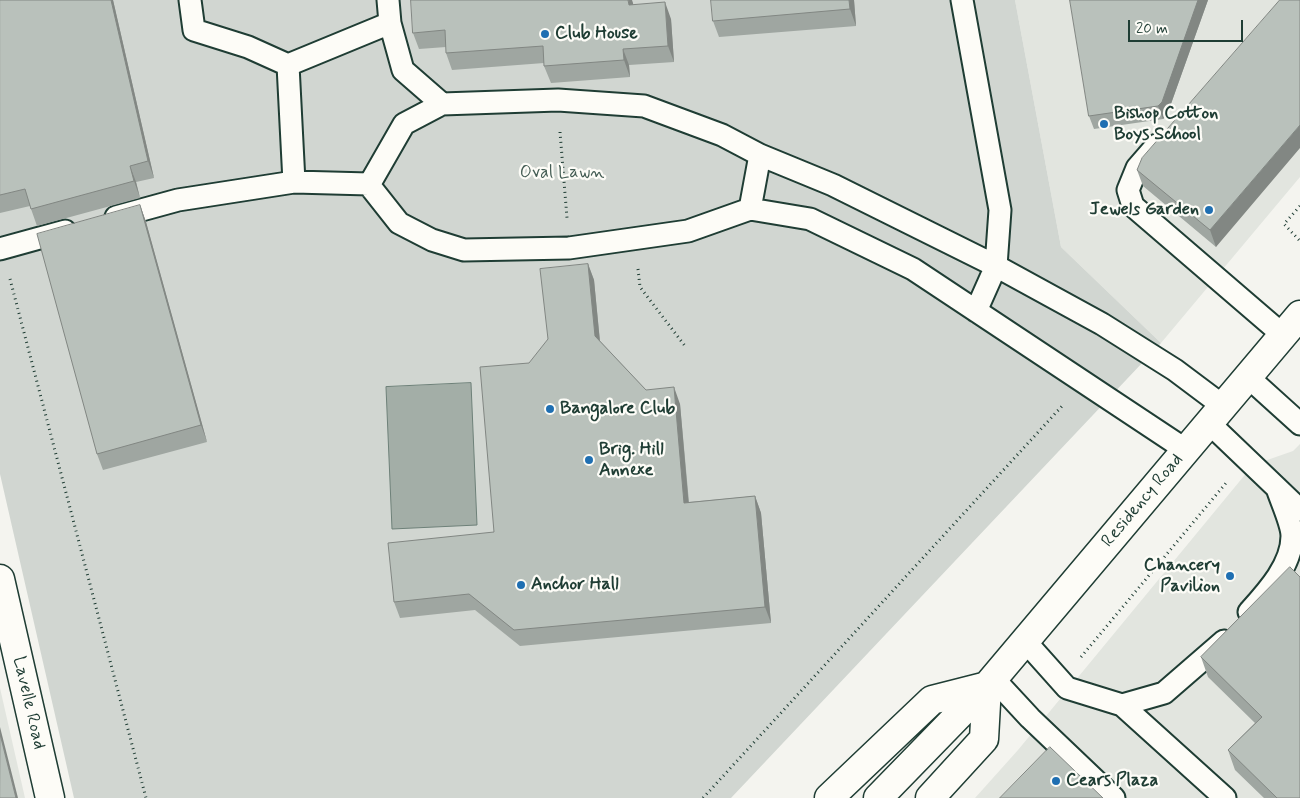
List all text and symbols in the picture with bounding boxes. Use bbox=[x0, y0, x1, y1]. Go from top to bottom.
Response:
scale bar bbox=[1130, 10, 1245, 42]
text: 20 m bbox=[1136, 19, 1168, 39]
place label: Club House bbox=[555, 23, 638, 45]
marker: Club House bbox=[539, 28, 551, 40]
place label: Bishop Cotton Boys School bbox=[1114, 103, 1218, 146]
marker: Bishop Cotton Boys School bbox=[1098, 118, 1110, 130]
park label: Oval Lawn bbox=[520, 162, 604, 184]
place label: Jewels Garden bbox=[1089, 199, 1199, 221]
marker: Jewels Garden bbox=[1203, 204, 1215, 216]
place label: Bangalore Club bbox=[560, 398, 675, 420]
marker: Bangalore Club bbox=[544, 403, 556, 415]
place label: Brig. Hill Annexe bbox=[599, 439, 664, 482]
street label: Residency Road bbox=[1098, 450, 1188, 552]
marker: Brig. Hill Annexe bbox=[583, 454, 595, 466]
place label: Chancery Pavilion bbox=[1144, 555, 1220, 598]
marker: Chancery Pavilion bbox=[1224, 570, 1236, 582]
place label: Anchor Hall bbox=[531, 574, 619, 596]
marker: Anchor Hall bbox=[515, 579, 527, 591]
street label: Lavelle Road bbox=[7, 654, 49, 752]
place label: Cears Plaza bbox=[1066, 770, 1158, 792]
marker: Cears Plaza bbox=[1050, 775, 1062, 787]

